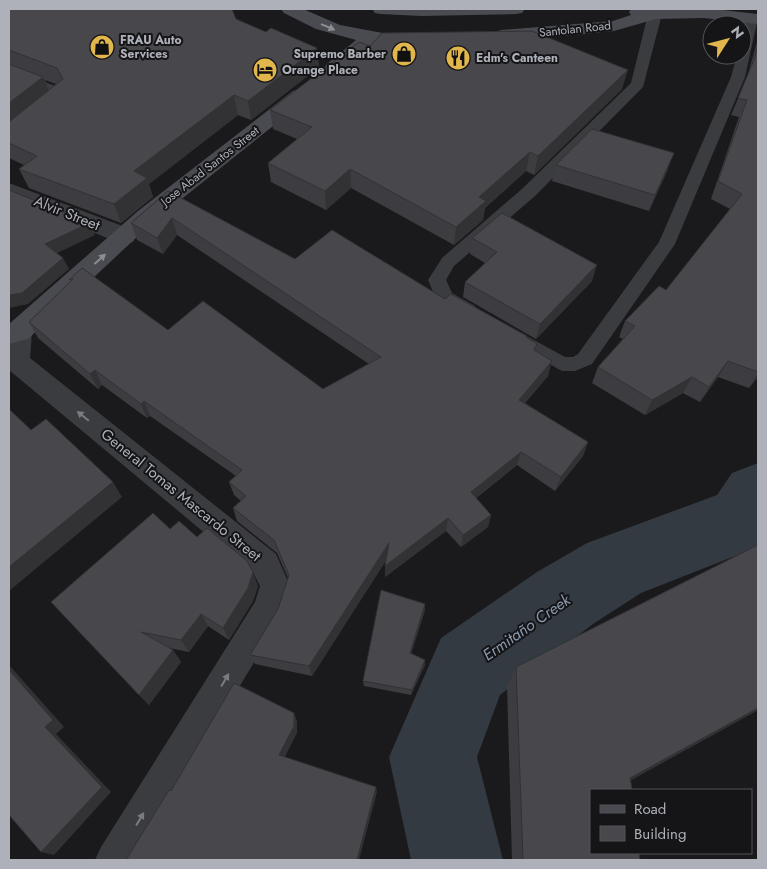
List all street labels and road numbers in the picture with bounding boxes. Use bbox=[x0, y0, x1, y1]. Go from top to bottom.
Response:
street label: Santolan Road bbox=[538, 16, 612, 42]
street label: Jose Abad Santos Street bbox=[156, 122, 263, 211]
street label: Alvir Street bbox=[31, 190, 104, 236]
street label: General Tomas Mascardo Street bbox=[96, 423, 266, 567]

